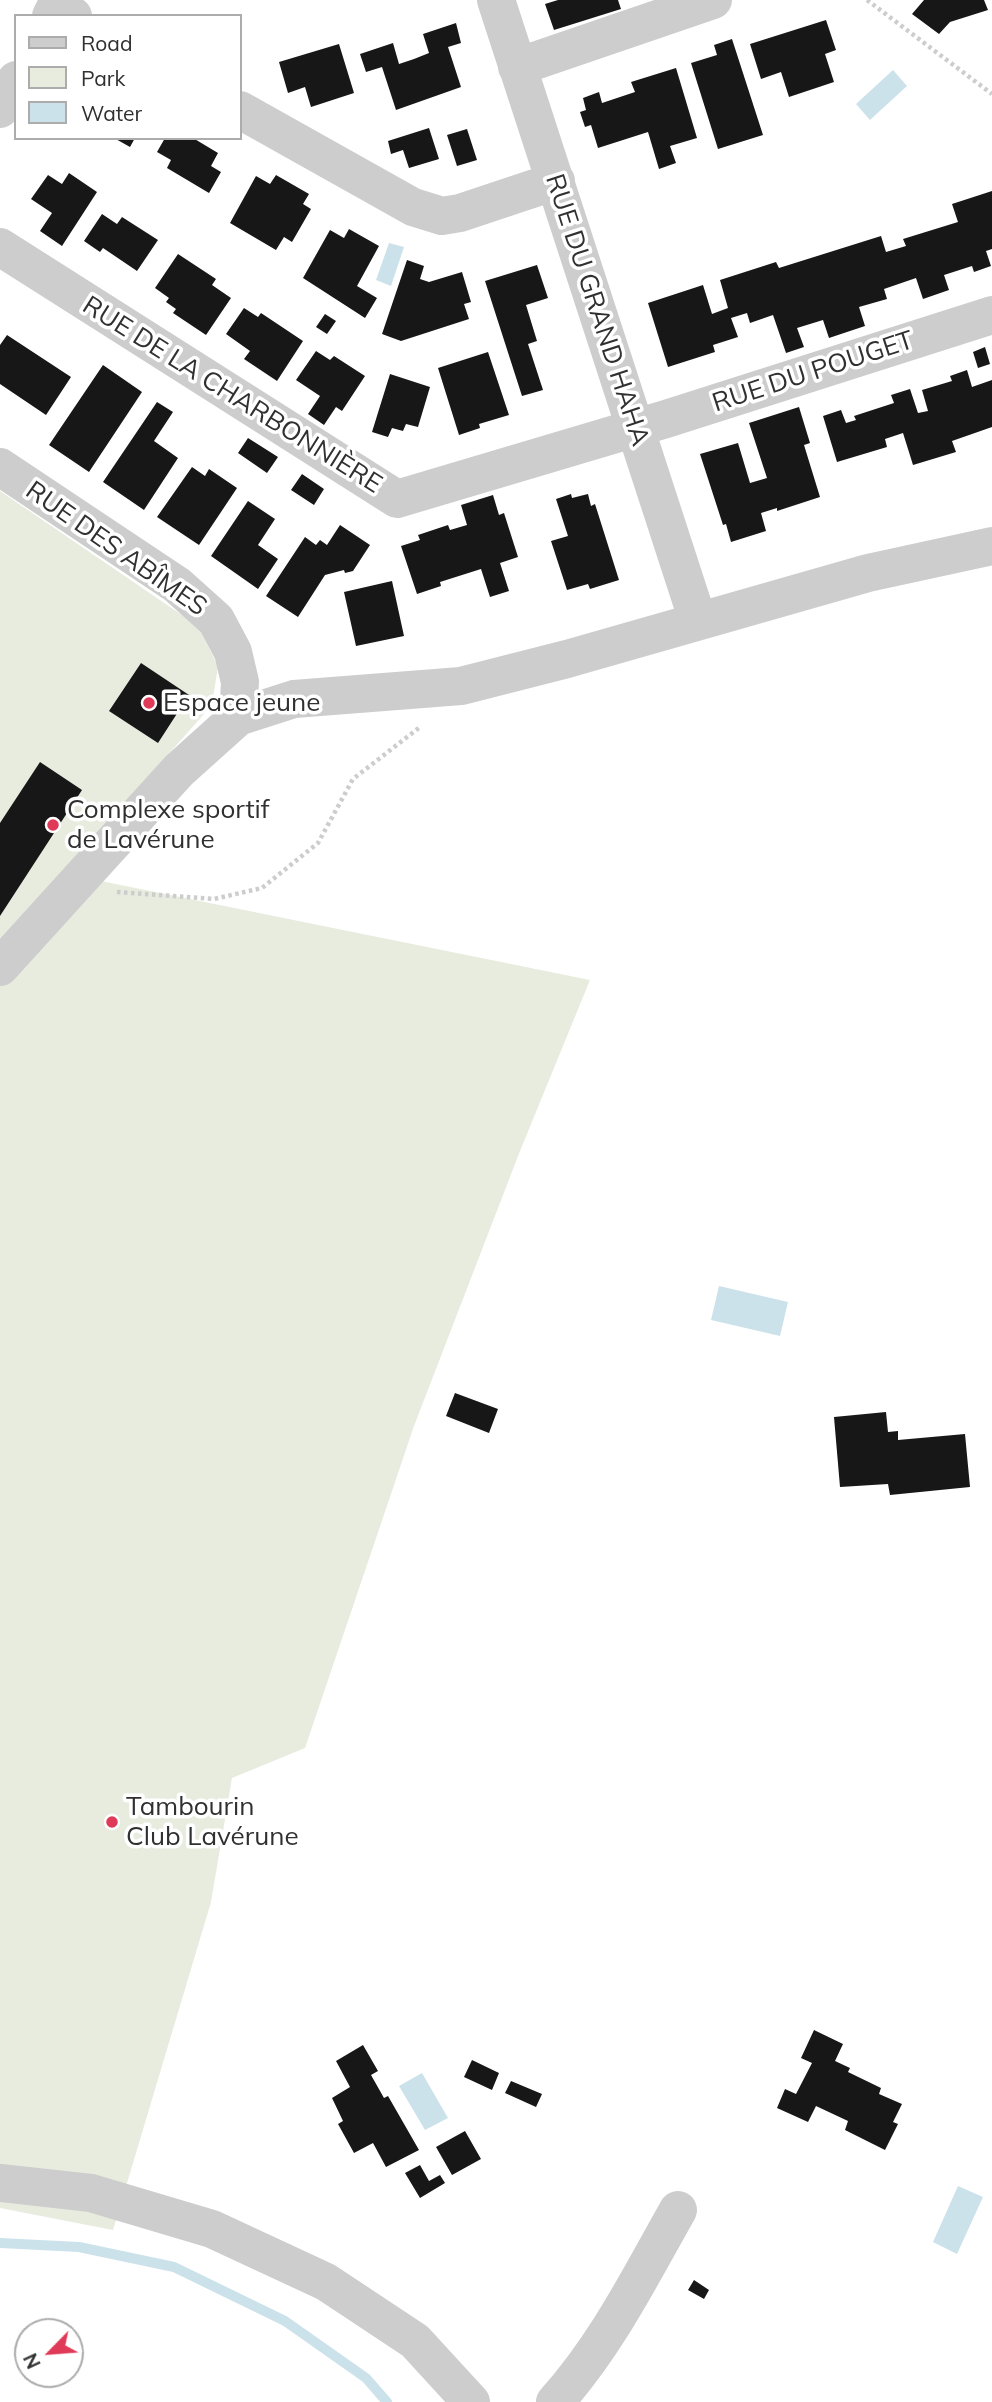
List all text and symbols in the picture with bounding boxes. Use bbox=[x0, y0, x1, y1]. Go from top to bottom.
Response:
legend bbox=[14, 14, 242, 140]
text: Road bbox=[81, 30, 132, 56]
text: Park bbox=[81, 65, 125, 91]
text: Water bbox=[81, 100, 142, 126]
street label: RUE DU GRAND HAHA bbox=[538, 170, 656, 450]
street label: RUE DE LA CHARBONNIÈRE bbox=[77, 290, 387, 500]
street label: RUE DU POUGET bbox=[708, 325, 918, 419]
street label: RUE DES ABÎMES bbox=[20, 475, 212, 623]
place label: Espace jeune bbox=[163, 687, 320, 719]
marker: Espace jeune bbox=[141, 695, 157, 711]
place label: Complexe sportif de Lavérune bbox=[67, 794, 269, 856]
marker: Complexe sportif de Lavérune bbox=[45, 817, 61, 833]
place label: Tambourin Club Lavérune bbox=[126, 1791, 299, 1853]
marker: Tambourin Club Lavérune bbox=[104, 1814, 120, 1830]
north arrow bbox=[14, 2318, 84, 2388]
text: N bbox=[18, 2349, 46, 2373]

